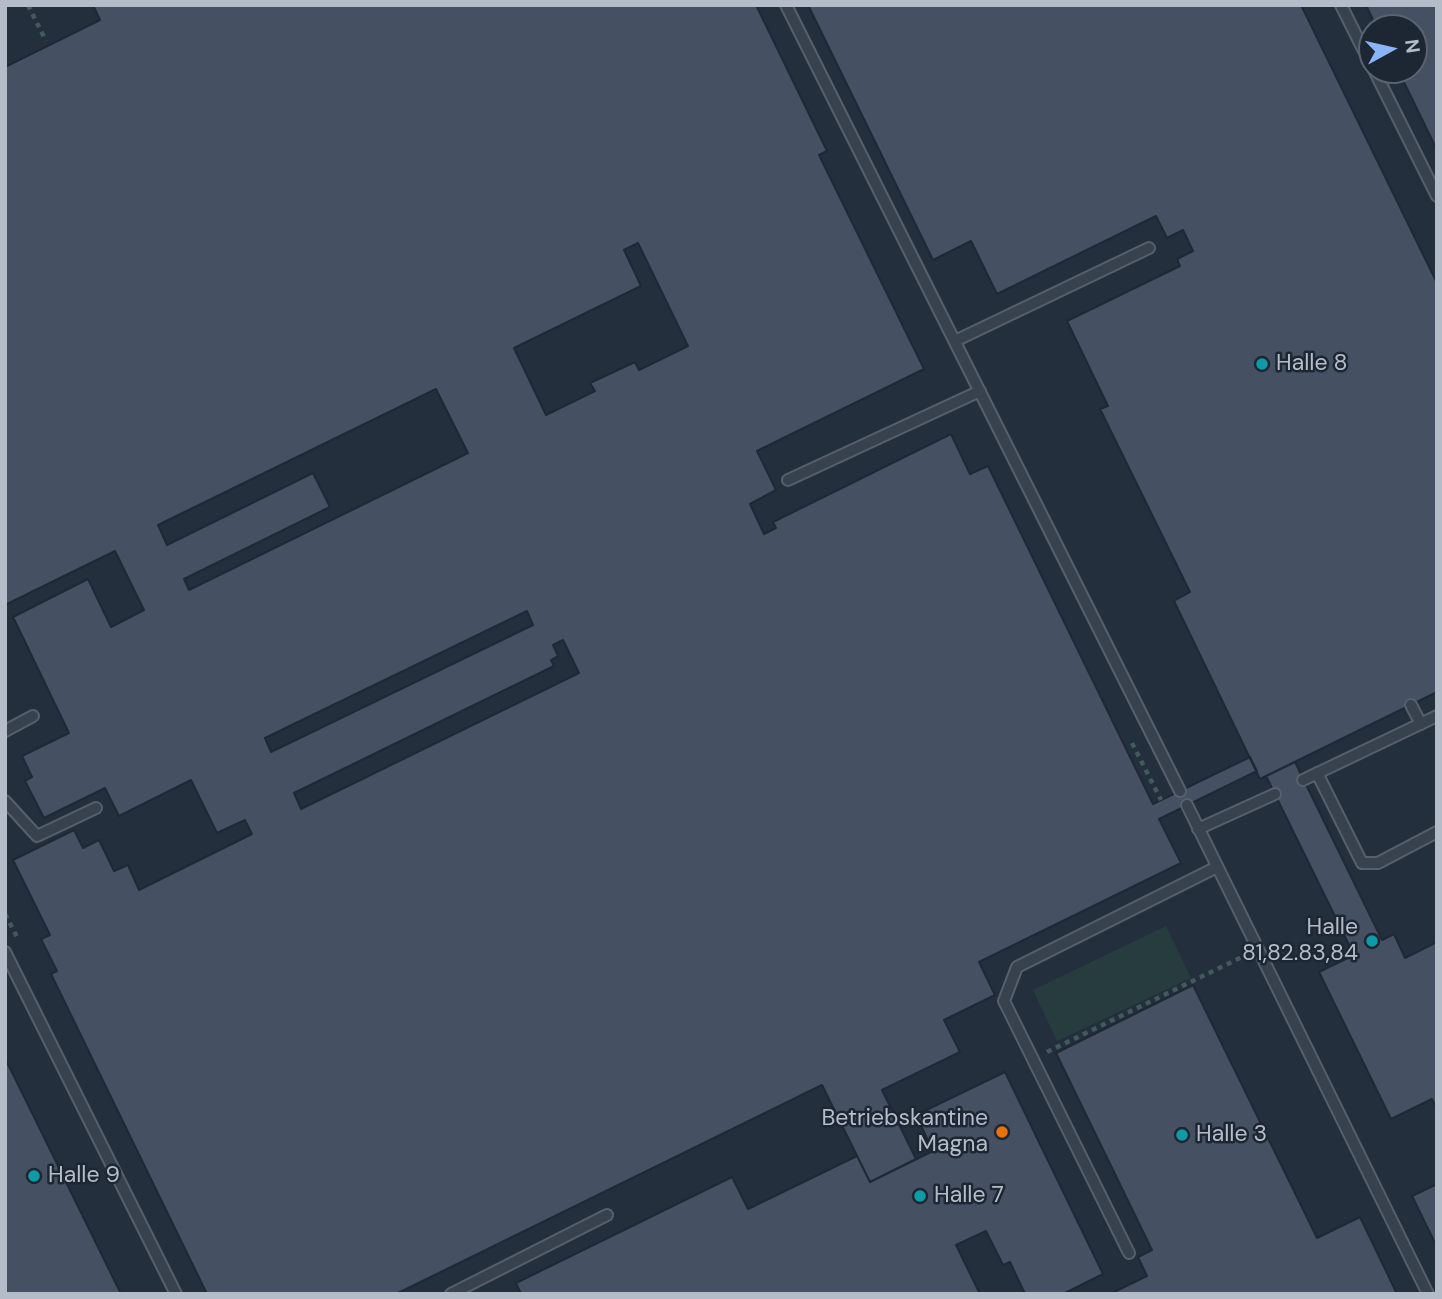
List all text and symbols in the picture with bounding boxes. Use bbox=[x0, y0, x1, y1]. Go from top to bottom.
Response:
north arrow bbox=[1358, 14, 1428, 84]
text: N bbox=[1399, 38, 1426, 55]
place label: Halle 8 bbox=[1276, 350, 1348, 378]
marker: Halle 8 bbox=[1254, 356, 1270, 372]
place label: Halle 81,82.83,84 bbox=[1242, 914, 1358, 968]
marker: Halle 81,82.83,84 bbox=[1364, 933, 1380, 949]
place label: Betriebskantine Magna bbox=[821, 1105, 988, 1159]
place label: Halle 3 bbox=[1196, 1121, 1267, 1149]
marker: Betriebskantine Magna bbox=[994, 1124, 1010, 1140]
marker: Halle 3 bbox=[1174, 1127, 1190, 1143]
place label: Halle 9 bbox=[48, 1162, 120, 1190]
marker: Halle 9 bbox=[26, 1168, 42, 1184]
place label: Halle 7 bbox=[934, 1182, 1004, 1210]
marker: Halle 7 bbox=[912, 1188, 928, 1204]

